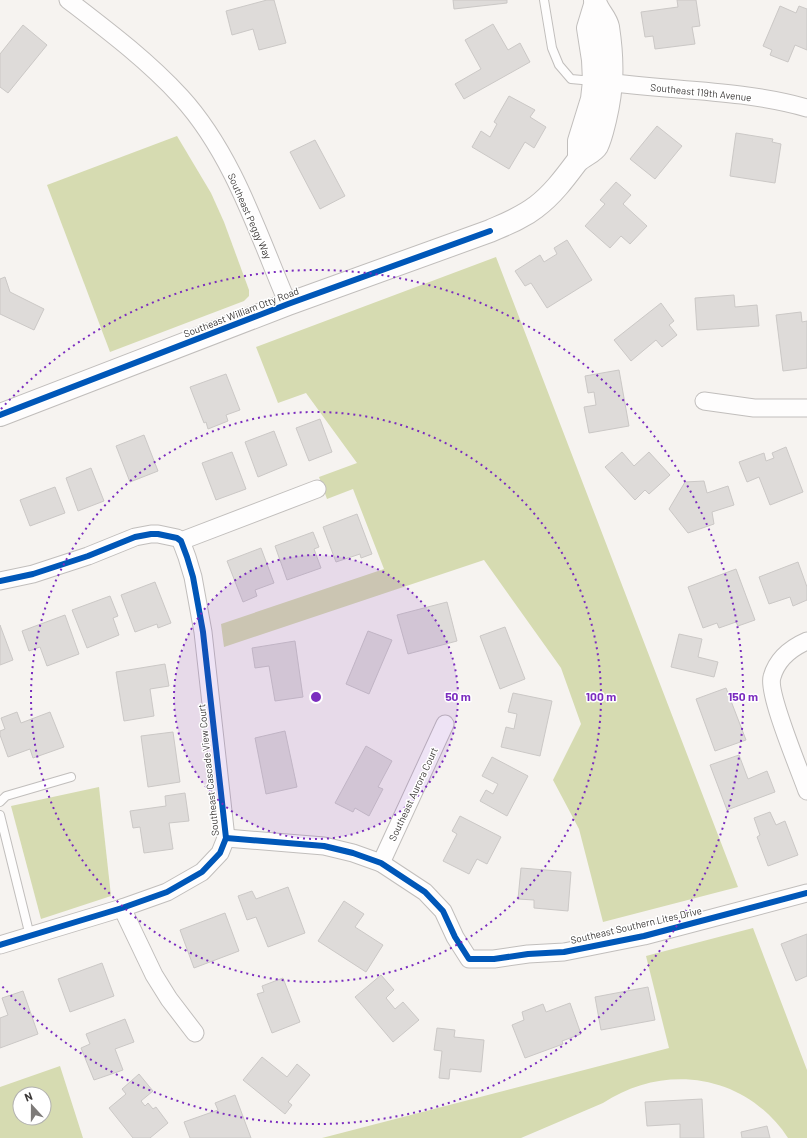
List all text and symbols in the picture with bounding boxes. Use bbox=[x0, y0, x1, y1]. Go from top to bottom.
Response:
street label: Southeast 119th Avenue bbox=[650, 81, 752, 103]
street label: Southeast Peggy Way bbox=[226, 171, 275, 261]
street label: Southeast William Otty Road bbox=[182, 284, 300, 340]
text: 50 m bbox=[445, 689, 471, 703]
text: 100 m bbox=[586, 689, 616, 703]
text: 150 m bbox=[728, 689, 758, 703]
centre of rings bbox=[309, 690, 323, 704]
street label: Southeast Cascade View Court bbox=[195, 703, 221, 837]
street label: Southeast Aurora Court bbox=[386, 745, 440, 843]
street label: Southeast Southern Lites Drive bbox=[569, 904, 703, 946]
north arrow bbox=[12, 1086, 52, 1126]
text: N bbox=[22, 1089, 34, 1104]

